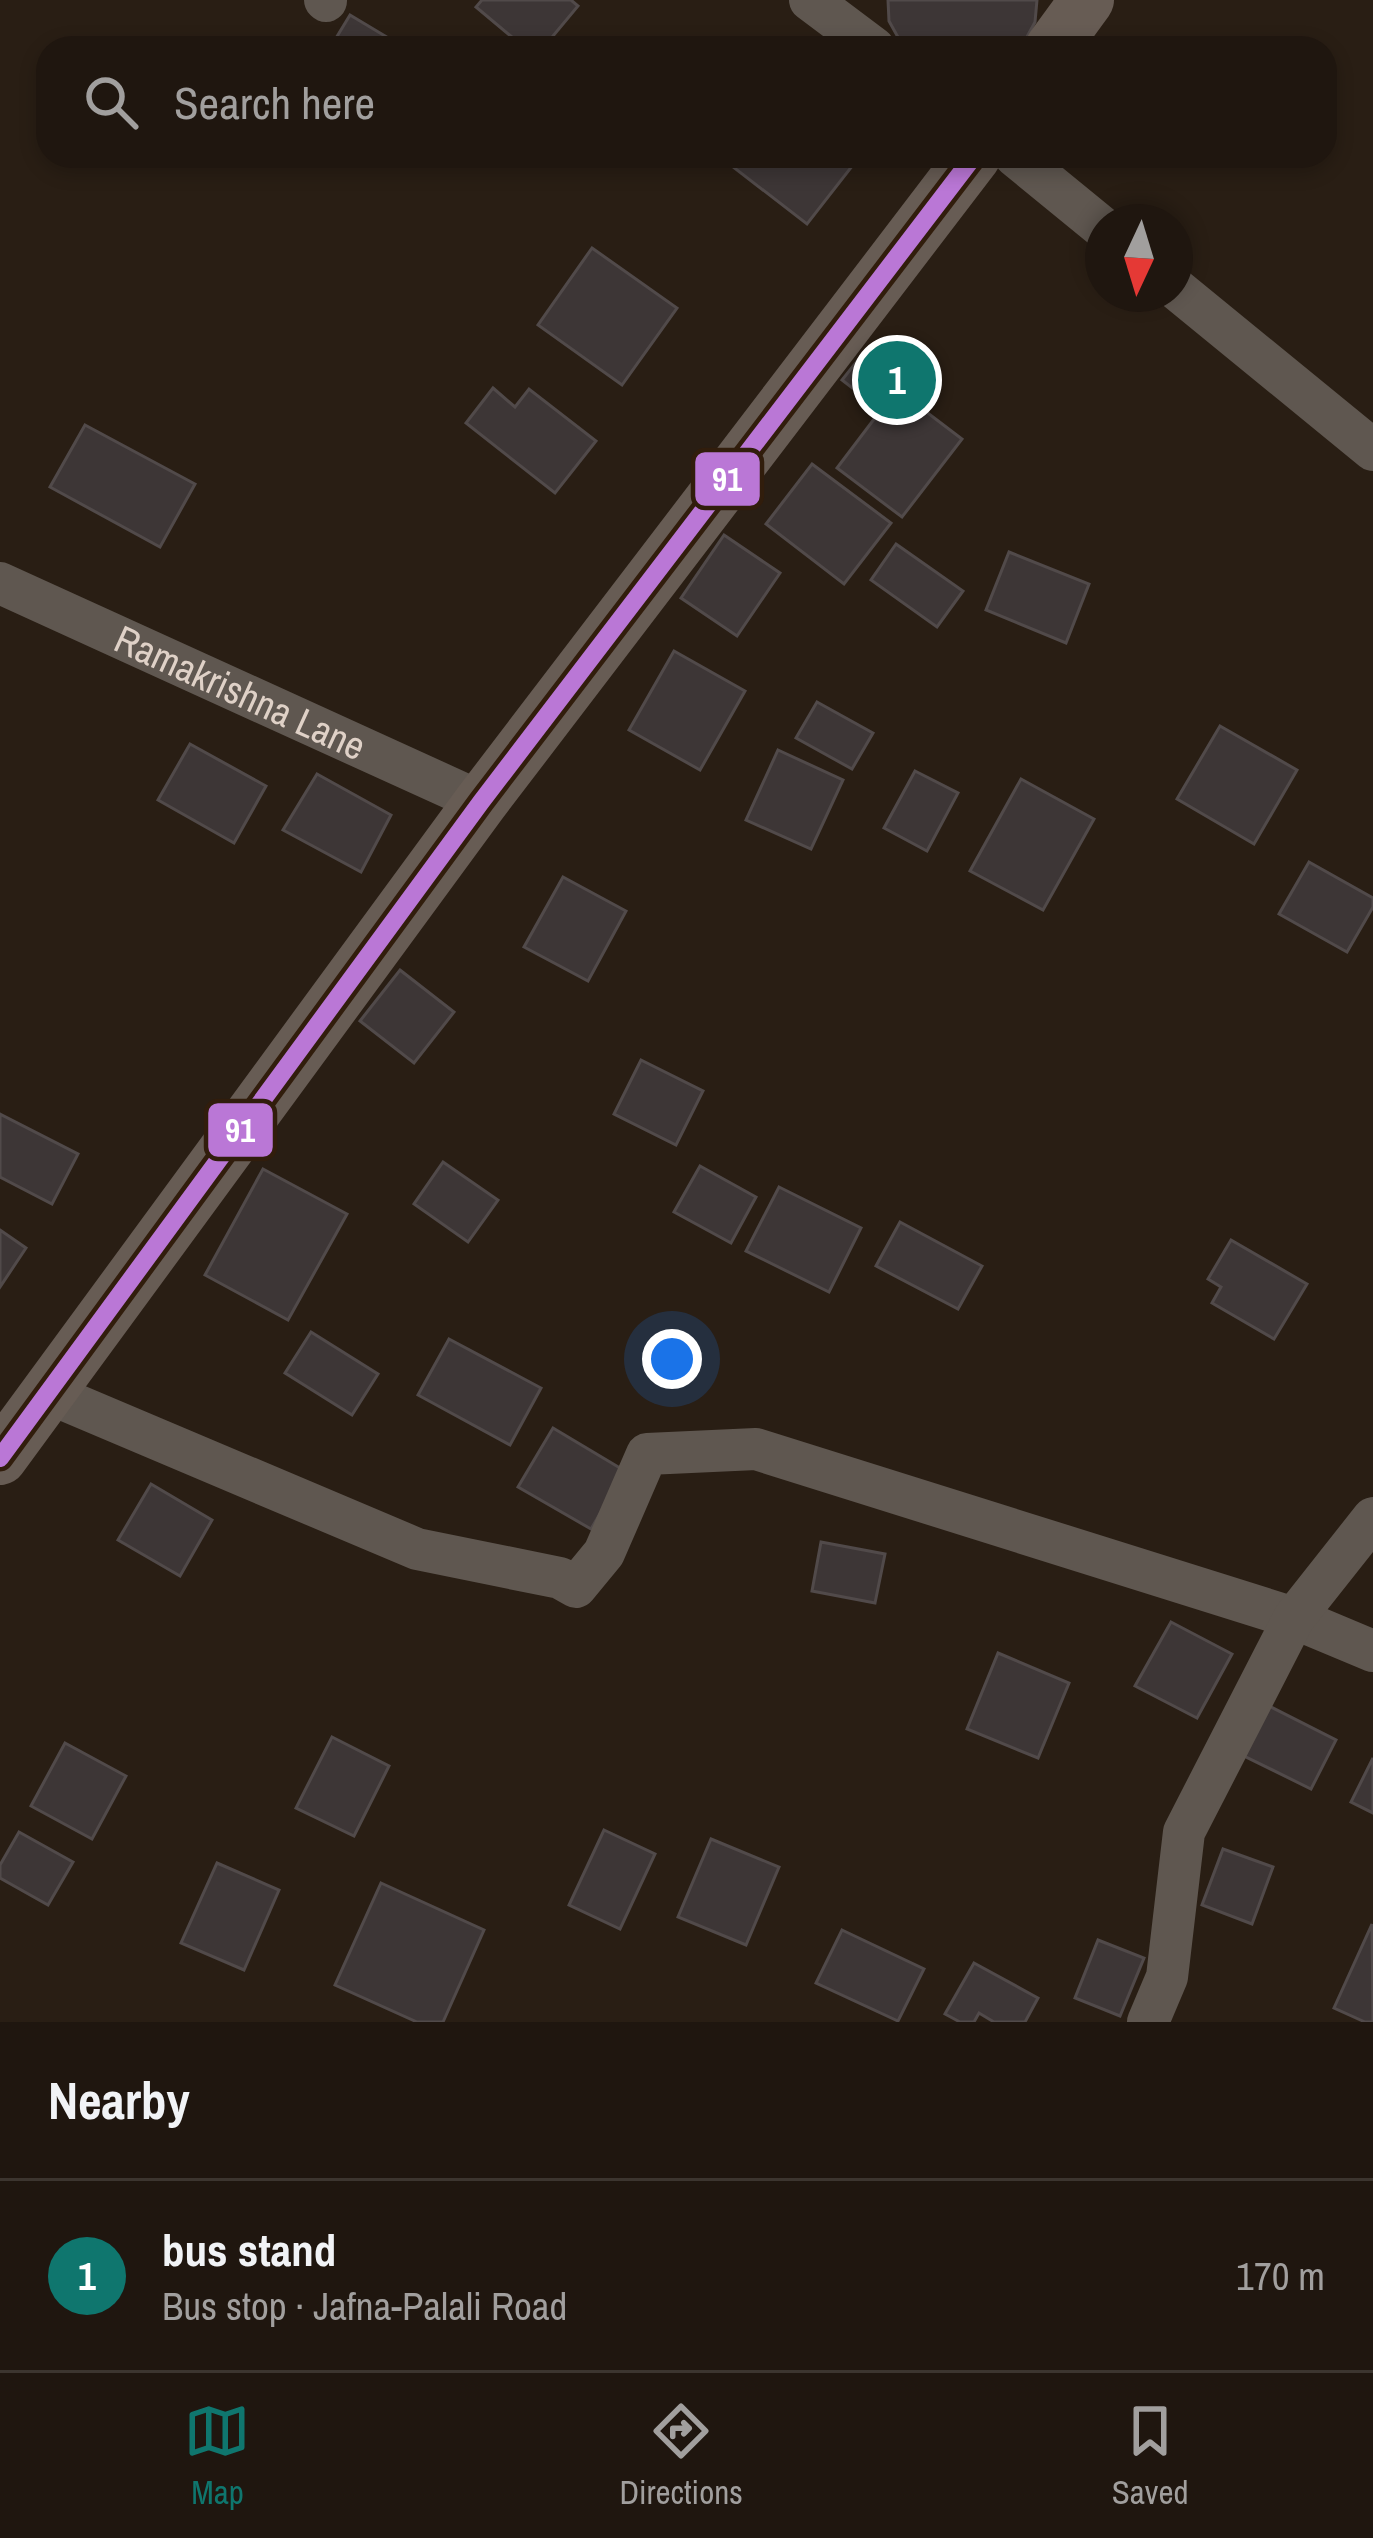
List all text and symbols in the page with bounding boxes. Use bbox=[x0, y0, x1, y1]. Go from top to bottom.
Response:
search box bbox=[36, 36, 1337, 168]
icon: search bbox=[78, 69, 144, 135]
text: Search here bbox=[174, 72, 375, 133]
north arrow bbox=[1085, 204, 1193, 312]
pin: 1 bbox=[858, 335, 936, 425]
line badge: 91 bbox=[693, 450, 762, 508]
text: 91 bbox=[712, 457, 743, 501]
street label: Ramakrishna Lane bbox=[106, 613, 374, 772]
line badge: 91 bbox=[206, 1101, 275, 1159]
text: 91 bbox=[225, 1108, 256, 1152]
your location bbox=[642, 1329, 702, 1389]
text: Nearby bbox=[48, 2066, 190, 2135]
text: bus stand bbox=[162, 2219, 336, 2280]
text: 1 bbox=[78, 2250, 96, 2302]
text: 170 m bbox=[1236, 2250, 1325, 2302]
text: Bus stop · Jafna-Palali Road bbox=[162, 2280, 567, 2332]
tab: Map bbox=[184, 2398, 250, 2514]
tab: Directions bbox=[619, 2398, 743, 2514]
tab: Saved bbox=[1112, 2398, 1188, 2514]

